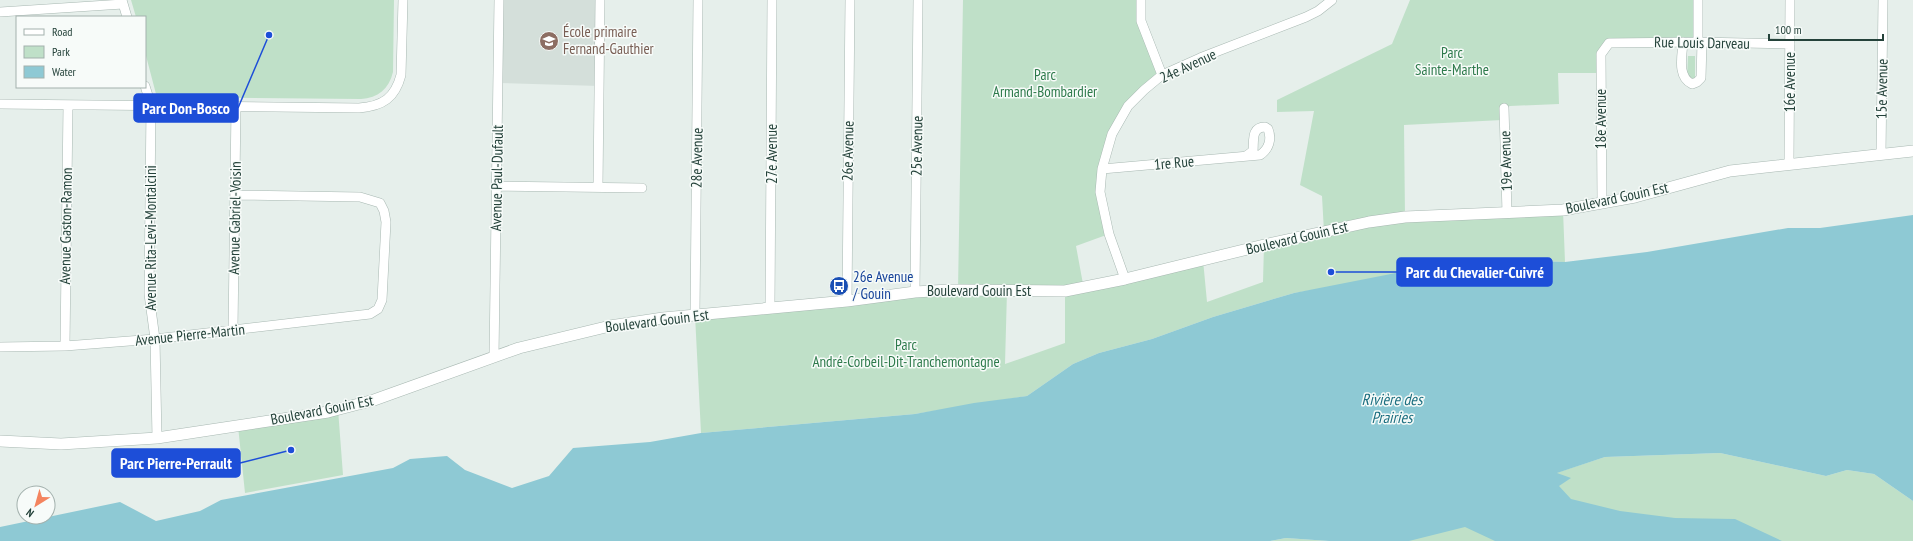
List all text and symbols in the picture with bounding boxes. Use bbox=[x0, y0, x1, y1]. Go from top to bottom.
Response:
legend bbox=[16, 16, 146, 88]
scale bar bbox=[1769, 16, 1883, 42]
place label: École primaire Fernand-Gauthier bbox=[563, 22, 655, 58]
text: 100 m bbox=[1775, 22, 1802, 37]
text: Road bbox=[52, 24, 72, 39]
school or university icon: École primaire Fernand-Gauthier bbox=[538, 30, 560, 52]
street label: Rue Louis Darveau bbox=[1654, 32, 1750, 53]
park label: Parc Sainte-Marthe bbox=[1415, 43, 1489, 79]
text: Park bbox=[52, 44, 70, 59]
street label: 24e Avenue bbox=[1156, 44, 1219, 87]
street label: 16e Avenue bbox=[1780, 52, 1799, 112]
street label: 15e Avenue bbox=[1871, 59, 1892, 119]
text: Water bbox=[52, 64, 77, 79]
park label: Parc Armand-Bombardier bbox=[993, 65, 1098, 101]
street label: 18e Avenue bbox=[1591, 89, 1610, 149]
callout: Parc Don-Bosco bbox=[134, 94, 238, 122]
text: Parc Don-Bosco bbox=[142, 98, 230, 118]
street label: 25e Avenue bbox=[906, 116, 927, 176]
street label: 26e Avenue bbox=[837, 121, 858, 181]
street label: 27e Avenue bbox=[762, 124, 781, 184]
street label: Avenue Paul-Dufault bbox=[486, 125, 507, 231]
street label: 28e Avenue bbox=[686, 128, 707, 188]
street label: 19e Avenue bbox=[1495, 131, 1516, 192]
street label: 1re Rue bbox=[1153, 151, 1195, 174]
street label: Avenue Gabriel-Voisin bbox=[224, 161, 245, 275]
street label: Avenue Rita-Levi-Montalcini bbox=[141, 165, 160, 311]
street label: Avenue Gaston-Ramon bbox=[55, 167, 76, 285]
street label: Boulevard Gouin Est bbox=[1564, 177, 1670, 218]
street label: Boulevard Gouin Est bbox=[1244, 217, 1350, 258]
callout: Parc du Chevalier-Cuivré bbox=[1397, 258, 1552, 286]
text: Parc du Chevalier-Cuivré bbox=[1406, 262, 1544, 282]
place label: 26e Avenue / Gouin bbox=[852, 267, 913, 303]
bus stop icon: 26e Avenue / Gouin bbox=[828, 275, 850, 297]
street label: Boulevard Gouin Est bbox=[927, 281, 1031, 300]
street label: Boulevard Gouin Est bbox=[604, 305, 710, 336]
street label: Avenue Pierre-Martin bbox=[134, 319, 246, 350]
park label: Parc André-Corbeil-Dit-Tranchemontagne bbox=[812, 335, 1000, 371]
water label: Rivière des Prairies bbox=[1362, 389, 1424, 427]
street label: Boulevard Gouin Est bbox=[269, 390, 375, 429]
callout: Parc Pierre-Perrault bbox=[112, 449, 240, 477]
text: Parc Pierre-Perrault bbox=[120, 453, 232, 473]
north arrow bbox=[16, 485, 56, 525]
text: N bbox=[23, 506, 37, 520]

